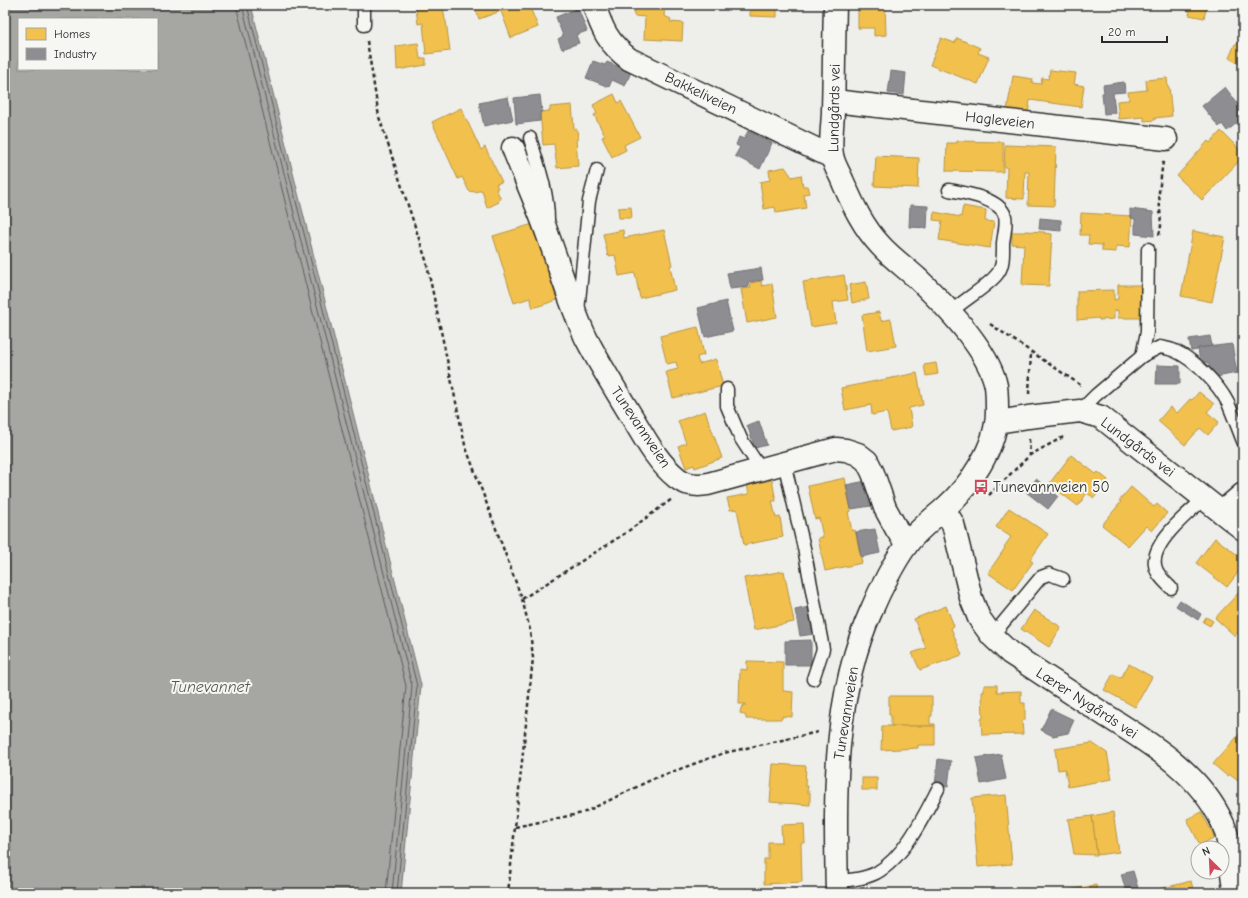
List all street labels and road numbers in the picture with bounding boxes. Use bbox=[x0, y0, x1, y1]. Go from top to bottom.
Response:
street label: Lundgårds vei bbox=[824, 64, 844, 152]
street label: Bakkeliveien bbox=[662, 68, 740, 118]
street label: Hagleveien bbox=[964, 107, 1036, 133]
street label: Tunevannveien bbox=[607, 383, 675, 471]
street label: Lundgårds vei bbox=[1097, 413, 1179, 481]
street label: Lærer Nygårds vei bbox=[1033, 663, 1141, 743]
street label: Tunevannveien bbox=[830, 665, 862, 761]

